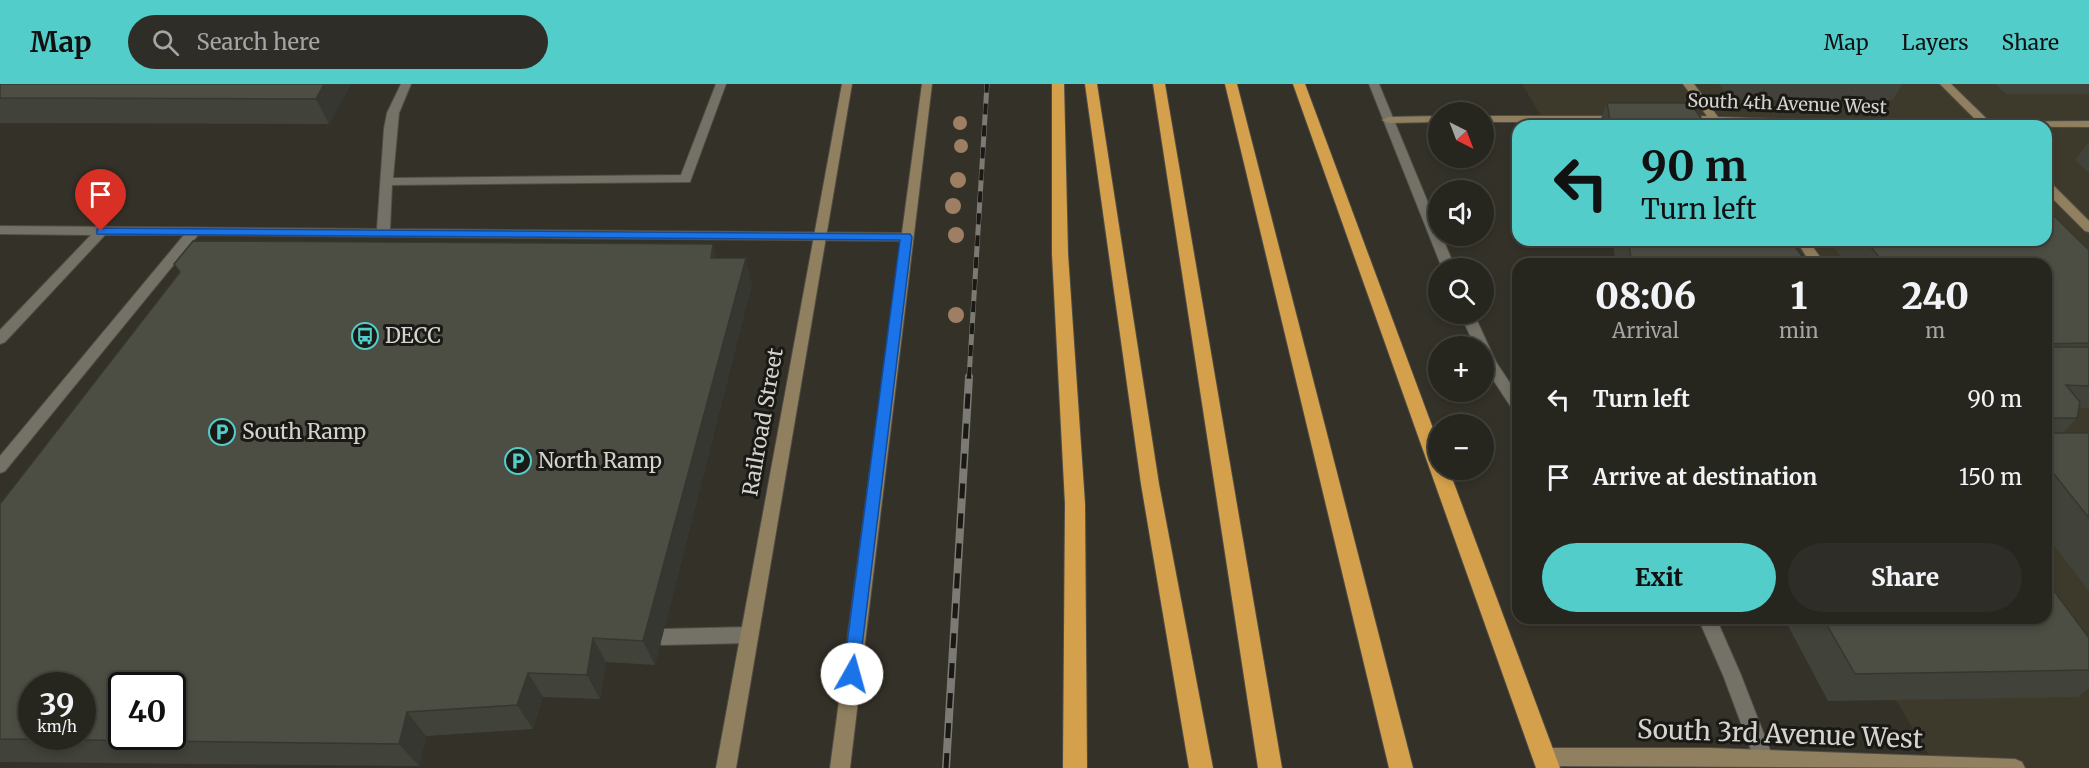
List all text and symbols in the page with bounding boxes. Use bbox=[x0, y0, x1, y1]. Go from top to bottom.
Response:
search box bbox=[128, 15, 548, 69]
text: Map bbox=[30, 24, 92, 60]
icon: search bbox=[149, 26, 182, 59]
text: Search here bbox=[197, 28, 320, 56]
text: Map bbox=[1824, 29, 1869, 56]
text: Layers bbox=[1902, 29, 1969, 56]
text: Share bbox=[2002, 29, 2059, 56]
street label: South 4th Avenue West bbox=[1687, 89, 1887, 118]
north arrow bbox=[1428, 102, 1494, 168]
map controls bbox=[1428, 102, 1494, 480]
text: 90 m bbox=[1641, 140, 1747, 192]
icon: left bbox=[1542, 144, 1620, 222]
pin bbox=[75, 169, 126, 231]
icon: arrive bbox=[84, 178, 117, 211]
button: sound bbox=[1428, 180, 1494, 246]
text: Turn left bbox=[1641, 192, 1756, 226]
button: search bbox=[1428, 258, 1494, 324]
text: 08:06 bbox=[1595, 274, 1696, 319]
text: 1 bbox=[1790, 274, 1807, 319]
text: 240 bbox=[1902, 274, 1969, 319]
text: Arrival bbox=[1612, 318, 1679, 343]
text: min bbox=[1779, 318, 1819, 343]
text: m bbox=[1925, 318, 1945, 343]
bus stop icon: DECC bbox=[350, 321, 380, 351]
place label: DECC bbox=[385, 322, 441, 349]
button: + bbox=[1428, 336, 1494, 402]
street label: Railroad Street bbox=[736, 346, 789, 498]
icon: left bbox=[1542, 383, 1575, 416]
text: Turn left bbox=[1593, 385, 1690, 413]
text: 90 m bbox=[1967, 385, 2022, 413]
button: − bbox=[1428, 414, 1494, 480]
parking icon: South Ramp bbox=[207, 417, 237, 447]
place label: South Ramp bbox=[242, 418, 366, 445]
parking icon: North Ramp bbox=[503, 446, 533, 476]
place label: North Ramp bbox=[538, 447, 662, 474]
icon: arrive bbox=[1542, 461, 1575, 494]
text: Arrive at destination bbox=[1593, 463, 1817, 491]
text: 150 m bbox=[1959, 463, 2022, 491]
button: Exit bbox=[1542, 543, 1776, 612]
button: Share bbox=[1788, 543, 2022, 612]
position arrow bbox=[820, 642, 884, 706]
speed limit sign: 40 bbox=[108, 672, 186, 750]
text: 39 bbox=[40, 685, 74, 723]
street label: South 3rd Avenue West bbox=[1636, 712, 1924, 755]
text: km/h bbox=[37, 717, 77, 736]

